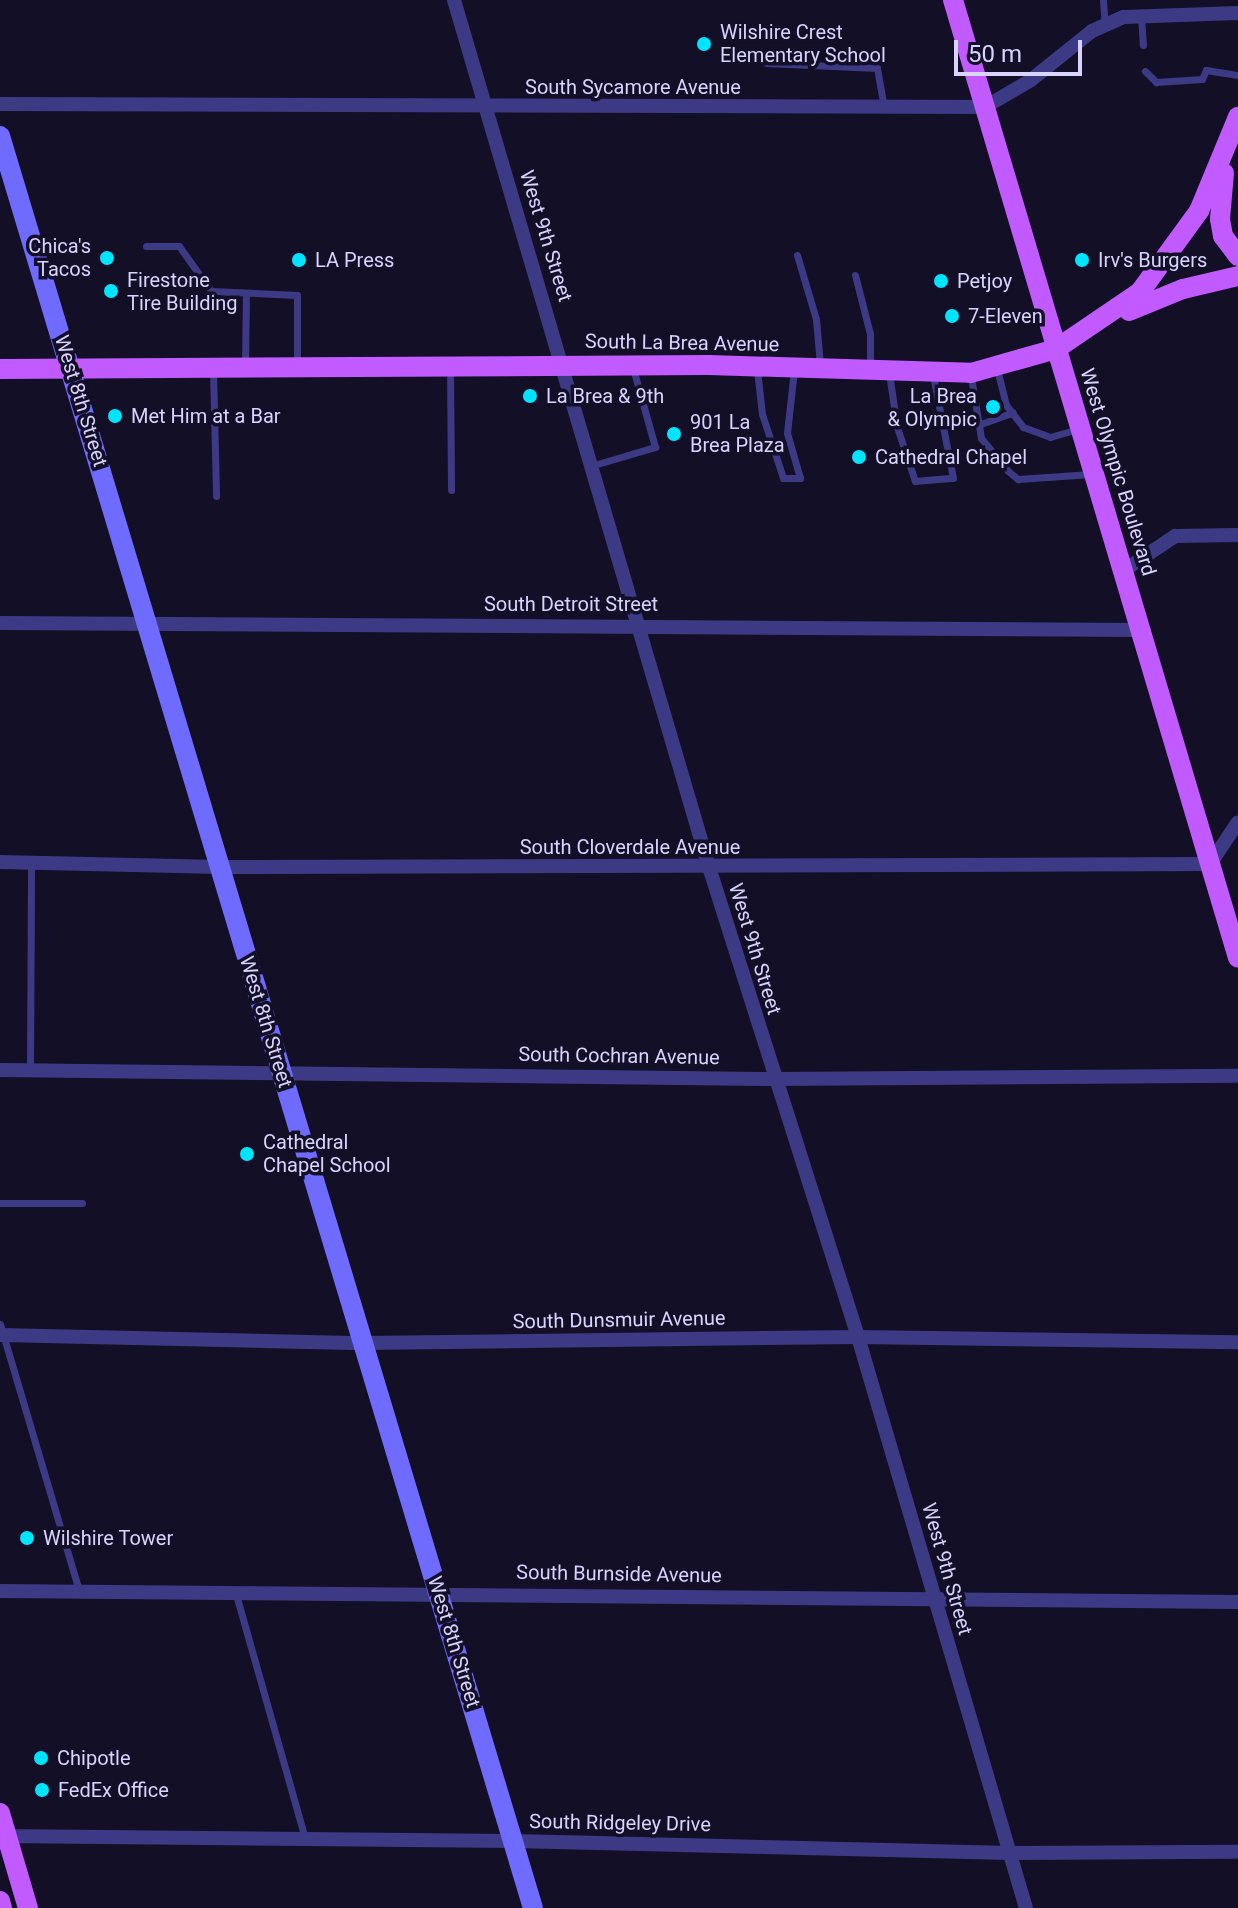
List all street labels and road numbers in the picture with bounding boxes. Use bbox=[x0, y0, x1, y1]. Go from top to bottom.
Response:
street label: South Sycamore Avenue bbox=[525, 75, 741, 99]
street label: West 9th Street bbox=[515, 167, 577, 305]
street label: South La Brea Avenue bbox=[585, 329, 779, 357]
street label: West 8th Street bbox=[50, 332, 112, 470]
street label: West Olympic Boulevard bbox=[1075, 365, 1161, 579]
street label: South Detroit Street bbox=[484, 592, 658, 616]
street label: South Cloverdale Avenue bbox=[520, 835, 740, 859]
street label: West 9th Street bbox=[724, 880, 786, 1018]
street label: West 8th Street bbox=[235, 953, 297, 1091]
street label: South Cochran Avenue bbox=[518, 1042, 720, 1070]
street label: South Dunsmuir Avenue bbox=[512, 1306, 726, 1334]
street label: West 9th Street bbox=[917, 1500, 977, 1638]
street label: South Burnside Avenue bbox=[516, 1560, 722, 1588]
street label: West 8th Street bbox=[423, 1573, 485, 1711]
street label: South Ridgeley Drive bbox=[529, 1809, 711, 1837]

